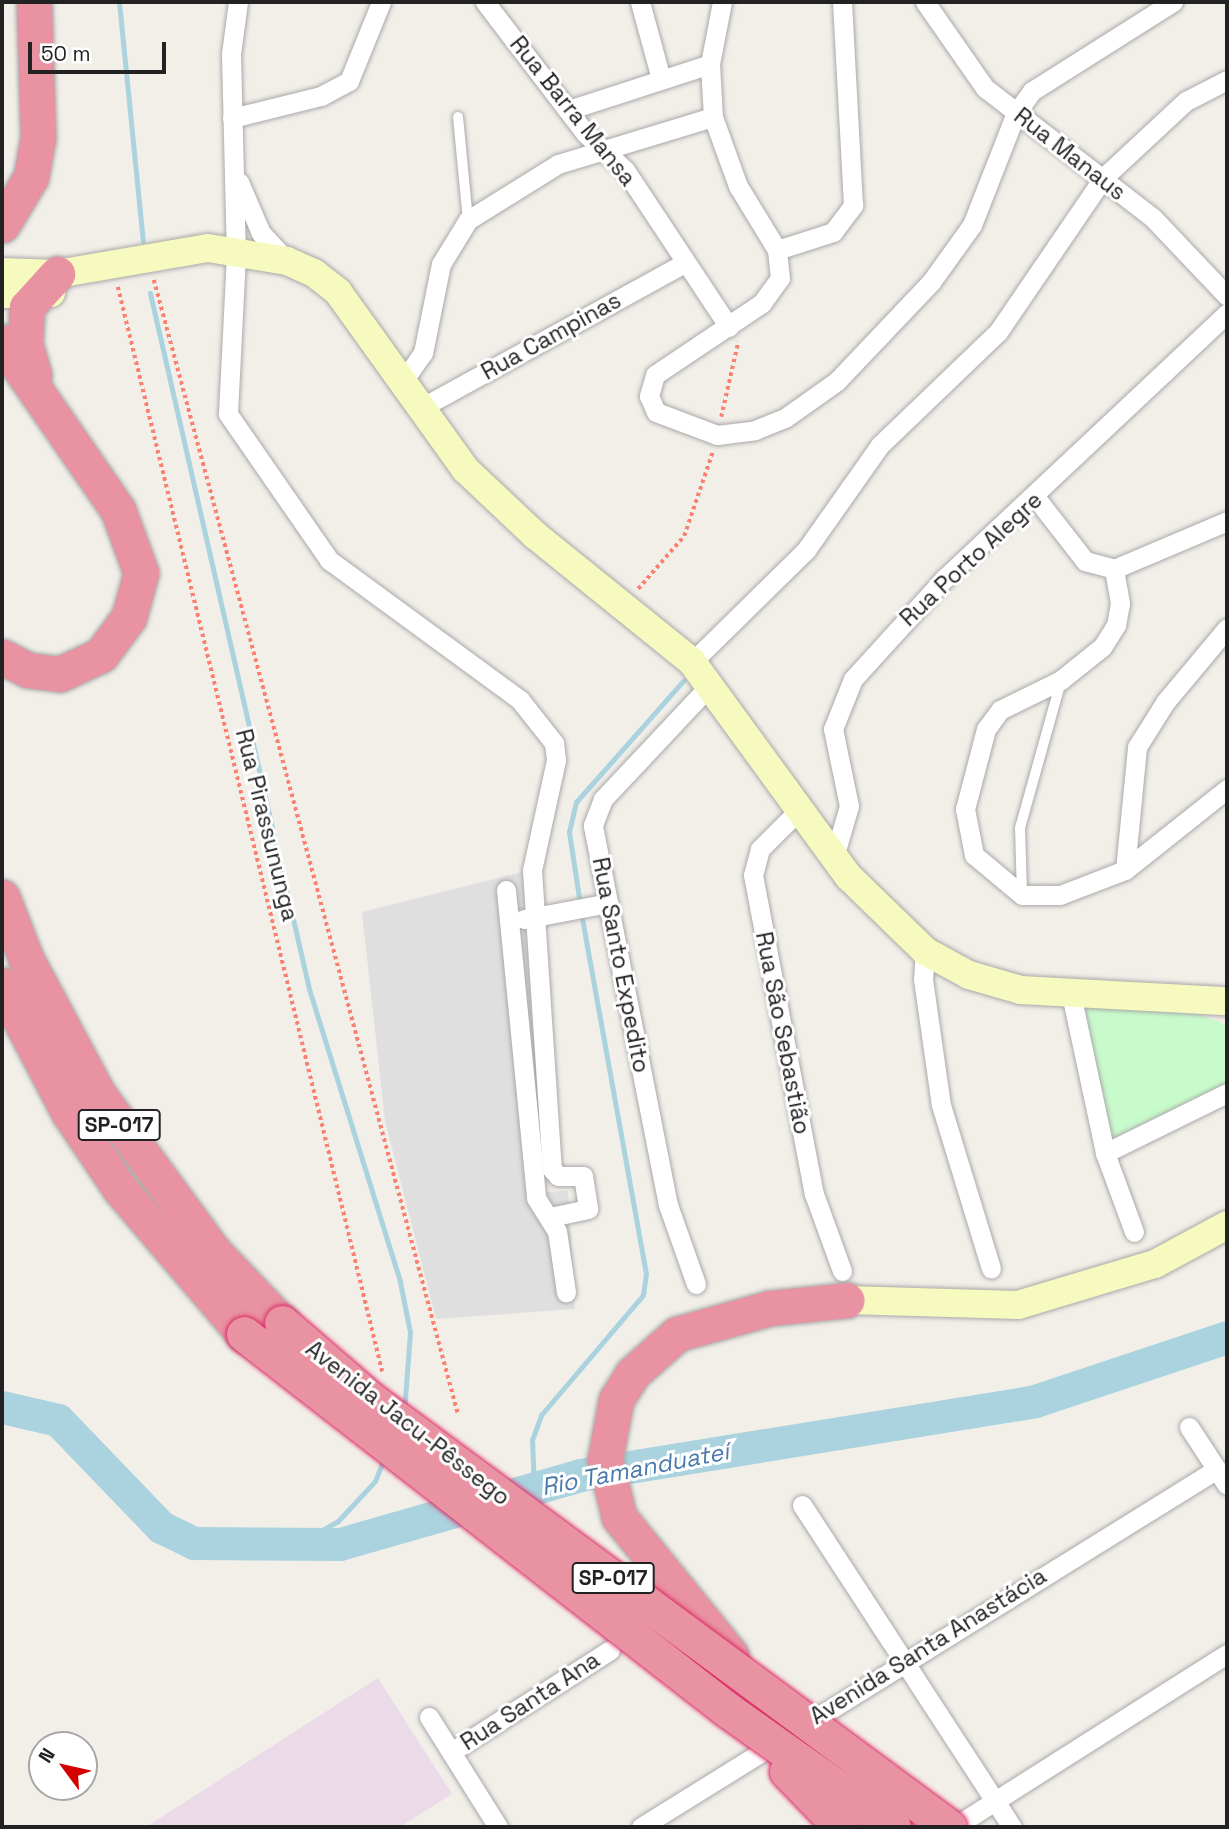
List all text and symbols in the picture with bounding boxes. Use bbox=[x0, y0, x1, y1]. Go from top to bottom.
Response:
scale bar bbox=[32, 28, 170, 72]
street label: Rua Barra Mansa bbox=[504, 31, 642, 191]
text: 50 m bbox=[41, 40, 91, 67]
street label: Rua Manaus bbox=[1009, 102, 1131, 206]
street label: Rua Campinas bbox=[476, 286, 626, 386]
street label: Rua Porto Alegre bbox=[894, 486, 1048, 632]
street label: Rua Pirassununga bbox=[230, 726, 304, 924]
street label: Rua Santo Expedito bbox=[587, 855, 655, 1075]
street label: Rua São Sebastião bbox=[750, 929, 816, 1137]
road number: SP-017 bbox=[77, 1108, 161, 1142]
street label: Avenida Jacu-Pêssego bbox=[300, 1335, 516, 1511]
water label: Rio Tamanduateí bbox=[539, 1437, 731, 1501]
road number: SP-017 bbox=[571, 1560, 655, 1596]
street label: Avenida Santa Anastácia bbox=[805, 1562, 1051, 1730]
street label: Rua Santa Ana bbox=[455, 1646, 605, 1756]
north arrow bbox=[28, 1731, 98, 1801]
text: N bbox=[33, 1743, 61, 1768]

